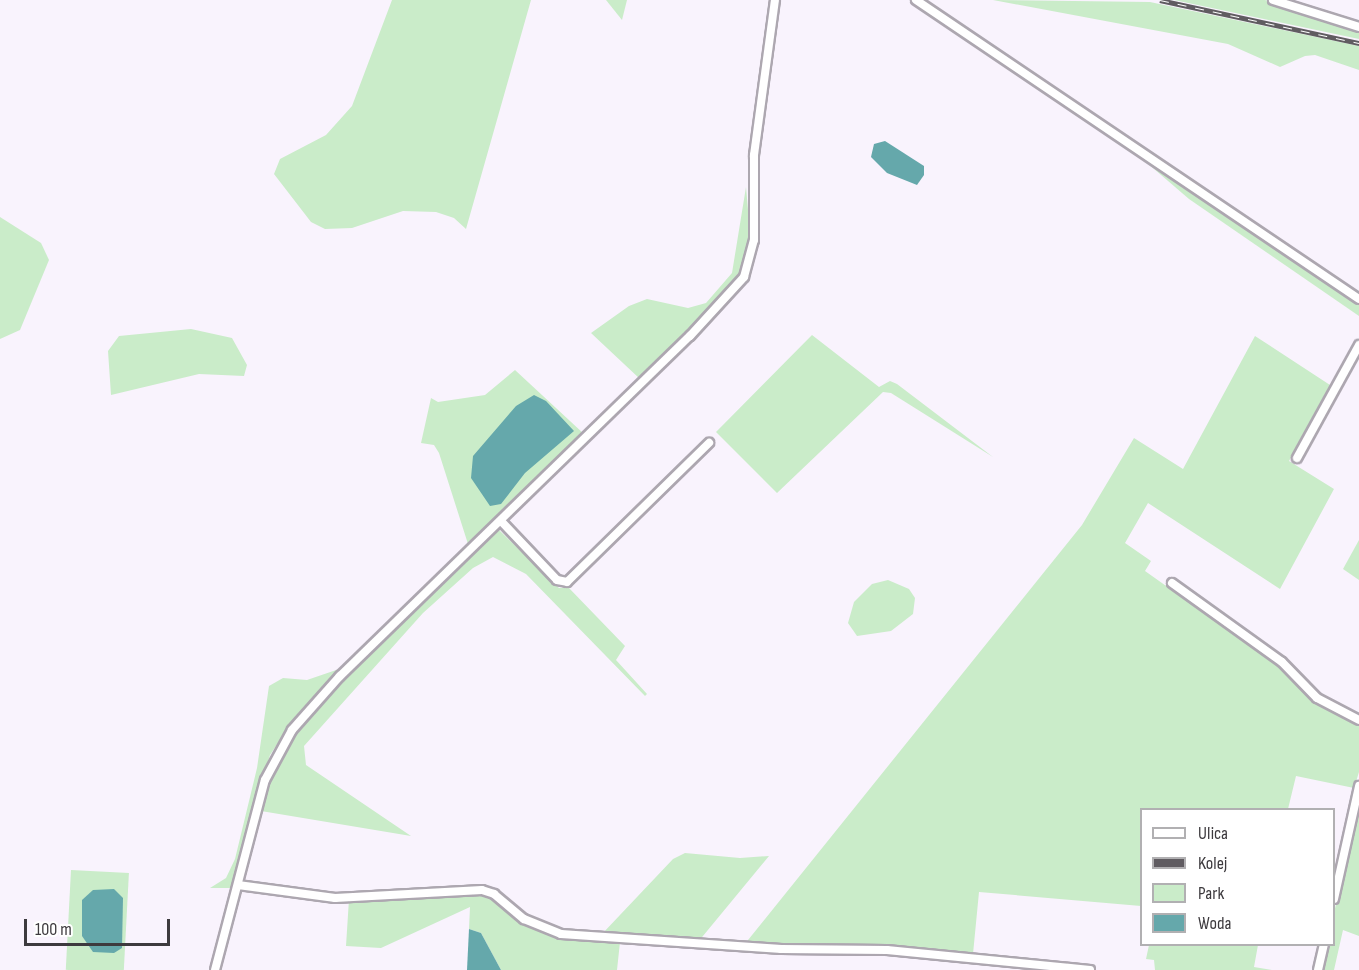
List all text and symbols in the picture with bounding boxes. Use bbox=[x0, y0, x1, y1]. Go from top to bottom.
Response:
legend bbox=[1140, 808, 1335, 946]
text: Ulica bbox=[1198, 823, 1228, 844]
text: Kolej bbox=[1198, 853, 1227, 874]
text: Park bbox=[1198, 883, 1224, 904]
scale bar bbox=[27, 907, 172, 945]
text: Woda bbox=[1198, 913, 1231, 934]
text: 100 m bbox=[35, 919, 72, 940]

